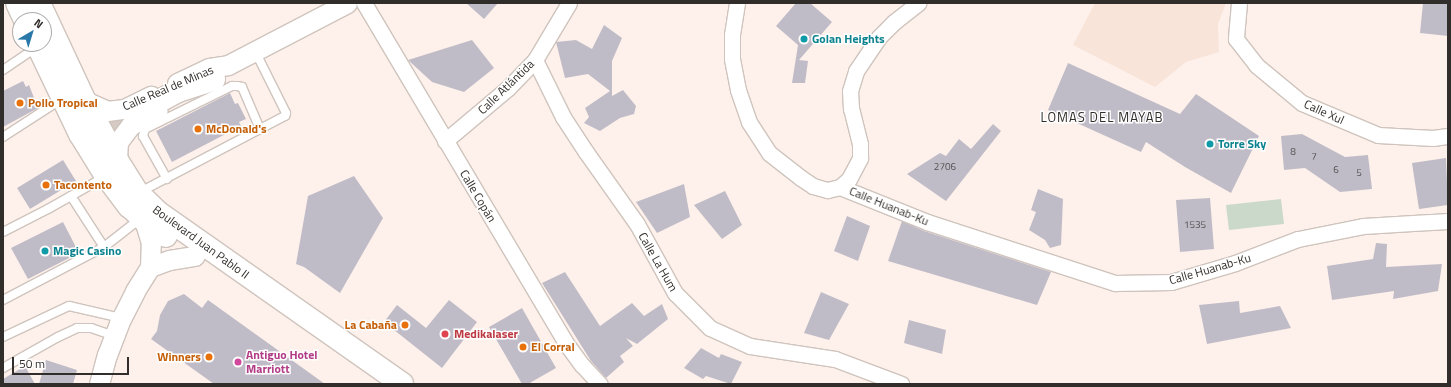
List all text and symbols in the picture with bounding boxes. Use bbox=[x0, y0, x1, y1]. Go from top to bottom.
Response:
north arrow bbox=[12, 12, 52, 52]
text: N bbox=[31, 15, 47, 32]
place label: Golan Heights bbox=[812, 32, 885, 46]
marker: Golan Heights bbox=[799, 34, 809, 44]
street label: Calle Atlántida bbox=[475, 57, 537, 117]
street label: Calle Real de Minas bbox=[120, 62, 216, 114]
place label: Pollo Tropical bbox=[28, 96, 98, 110]
street label: Calle Xul bbox=[1302, 97, 1346, 127]
marker: Pollo Tropical bbox=[15, 98, 25, 108]
district label: LOMAS DEL MAYAB bbox=[1041, 109, 1163, 125]
place label: McDonald's bbox=[206, 122, 267, 136]
marker: McDonald's bbox=[193, 124, 203, 134]
place label: Torre Sky bbox=[1218, 137, 1266, 151]
marker: Torre Sky bbox=[1205, 139, 1215, 149]
house number: 8 bbox=[1290, 146, 1296, 158]
house number: 7 bbox=[1311, 151, 1317, 163]
house number: 2706 bbox=[934, 161, 956, 173]
house number: 6 bbox=[1333, 164, 1339, 176]
street label: Calle Copán bbox=[457, 167, 499, 225]
house number: 5 bbox=[1356, 167, 1362, 179]
place label: Tacontento bbox=[54, 178, 112, 192]
marker: Tacontento bbox=[41, 180, 51, 190]
street label: Calle Huanab-Ku bbox=[847, 184, 931, 228]
street label: Boulevard Juan Pablo II bbox=[150, 202, 252, 282]
house number: 1535 bbox=[1184, 219, 1206, 231]
street label: Calle La Hum bbox=[635, 230, 681, 294]
place label: Magic Casino bbox=[53, 244, 121, 258]
marker: Magic Casino bbox=[40, 246, 50, 256]
street label: Calle Huanab-Ku bbox=[1167, 250, 1253, 288]
place label: La Cabaña bbox=[344, 318, 397, 332]
marker: La Cabaña bbox=[400, 320, 410, 330]
place label: Medikalaser bbox=[454, 327, 518, 341]
marker: Medikalaser bbox=[439, 328, 451, 340]
place label: El Corral bbox=[531, 340, 575, 354]
marker: El Corral bbox=[518, 342, 528, 352]
place label: Antiguo Hotel Marriott bbox=[246, 348, 318, 376]
scale bar bbox=[14, 349, 131, 375]
place label: Winners bbox=[157, 350, 201, 364]
marker: Winners bbox=[204, 352, 214, 362]
text: 50 m bbox=[19, 354, 45, 373]
marker: Antiguo Hotel Marriott bbox=[233, 357, 243, 367]

